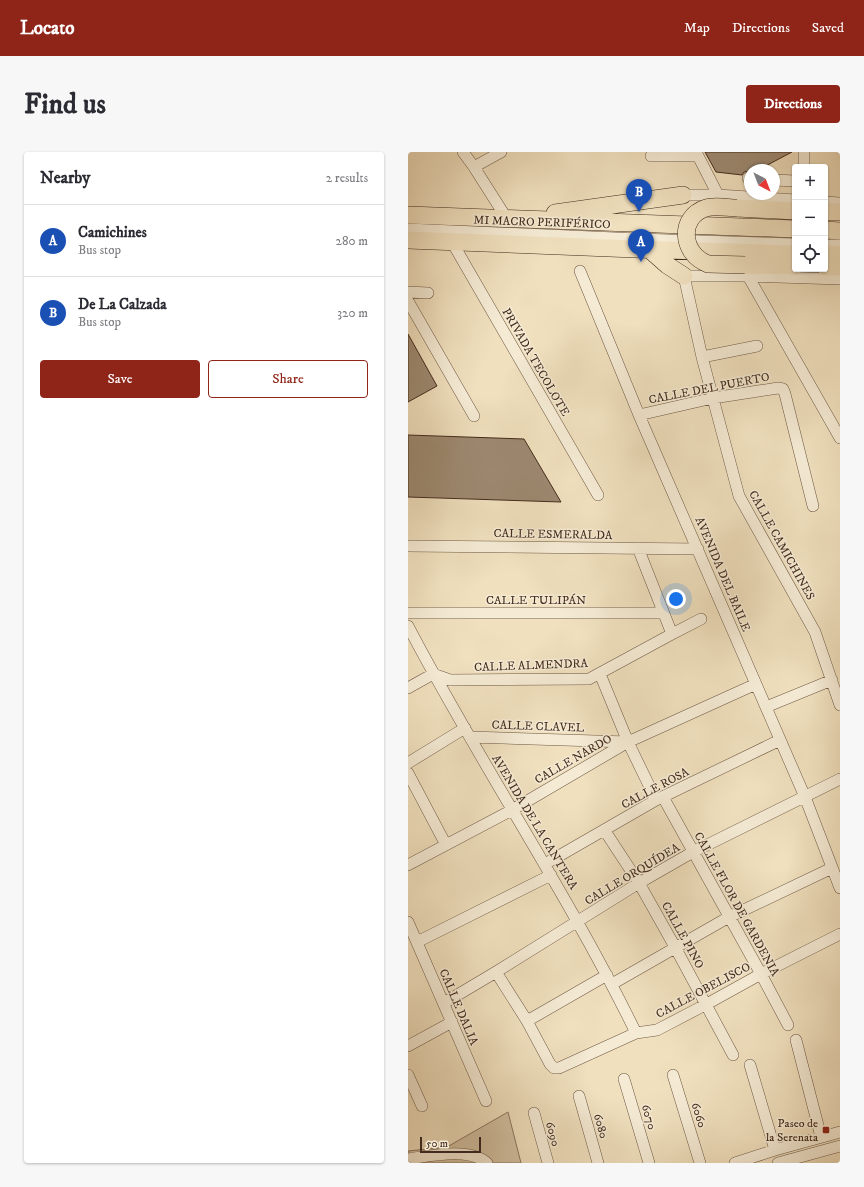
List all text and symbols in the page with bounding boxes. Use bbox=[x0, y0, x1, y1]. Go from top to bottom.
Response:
text: Locato bbox=[20, 17, 75, 40]
text: Map bbox=[684, 19, 710, 37]
text: Directions bbox=[732, 19, 790, 37]
text: Saved bbox=[812, 19, 844, 37]
button: Directions bbox=[746, 85, 840, 123]
text: Find us bbox=[24, 87, 106, 122]
north arrow bbox=[744, 164, 780, 200]
map controls bbox=[792, 164, 828, 272]
button: + bbox=[792, 164, 828, 200]
text: Nearby bbox=[40, 167, 90, 189]
text: 2 results bbox=[326, 170, 368, 186]
pin: B bbox=[626, 179, 652, 212]
button: − bbox=[792, 200, 828, 236]
street label: MI MACRO PERIFÉRICO bbox=[473, 213, 611, 232]
text: Camichines bbox=[78, 223, 147, 242]
pin: A bbox=[628, 229, 654, 262]
text: A bbox=[49, 233, 57, 249]
text: 280 m bbox=[336, 233, 368, 249]
button: locate bbox=[792, 236, 828, 272]
text: Bus stop bbox=[78, 242, 121, 258]
text: De La Calzada bbox=[78, 295, 167, 314]
text: B bbox=[49, 305, 57, 321]
text: 320 m bbox=[337, 305, 368, 321]
street label: PRIVADA TECOLOTE bbox=[498, 306, 573, 419]
text: Bus stop bbox=[78, 314, 121, 330]
button: Save bbox=[40, 360, 200, 398]
button: Share bbox=[208, 360, 368, 398]
street label: CALLE DEL PUERTO bbox=[647, 369, 771, 408]
street label: CALLE CAMICHINES bbox=[745, 488, 818, 603]
street label: AVENIDA DEL BAILE bbox=[692, 515, 754, 634]
street label: CALLE ESMERALDA bbox=[493, 526, 613, 543]
your location bbox=[666, 589, 686, 609]
street label: CALLE TULIPÁN bbox=[486, 593, 586, 608]
street label: CALLE ALMENDRA bbox=[474, 656, 589, 675]
street label: CALLE CLAVEL bbox=[491, 717, 585, 736]
street label: CALLE NARDO bbox=[532, 731, 615, 788]
street label: AVENIDA DE LA CANTERA bbox=[488, 752, 581, 893]
street label: CALLE ROSA bbox=[619, 764, 692, 813]
street label: CALLE FLOR DE GARDENIA bbox=[691, 830, 783, 979]
street label: CALLE ORQUÍDEA bbox=[582, 840, 683, 909]
street label: CALLE PINO bbox=[658, 899, 707, 971]
street label: CALLE OBELISCO bbox=[653, 959, 753, 1022]
street label: CALLE DALIA bbox=[436, 967, 482, 1048]
street label: 6060 bbox=[688, 1101, 709, 1129]
street label: 6070 bbox=[638, 1103, 659, 1131]
street label: 6080 bbox=[590, 1112, 611, 1140]
place label: Paseo de la Serenata bbox=[766, 1116, 819, 1145]
street label: 6090 bbox=[542, 1120, 563, 1148]
marker: Paseo de la Serenata bbox=[821, 1125, 831, 1135]
scale bar bbox=[420, 1135, 481, 1154]
text: 50 m bbox=[426, 1137, 448, 1151]

